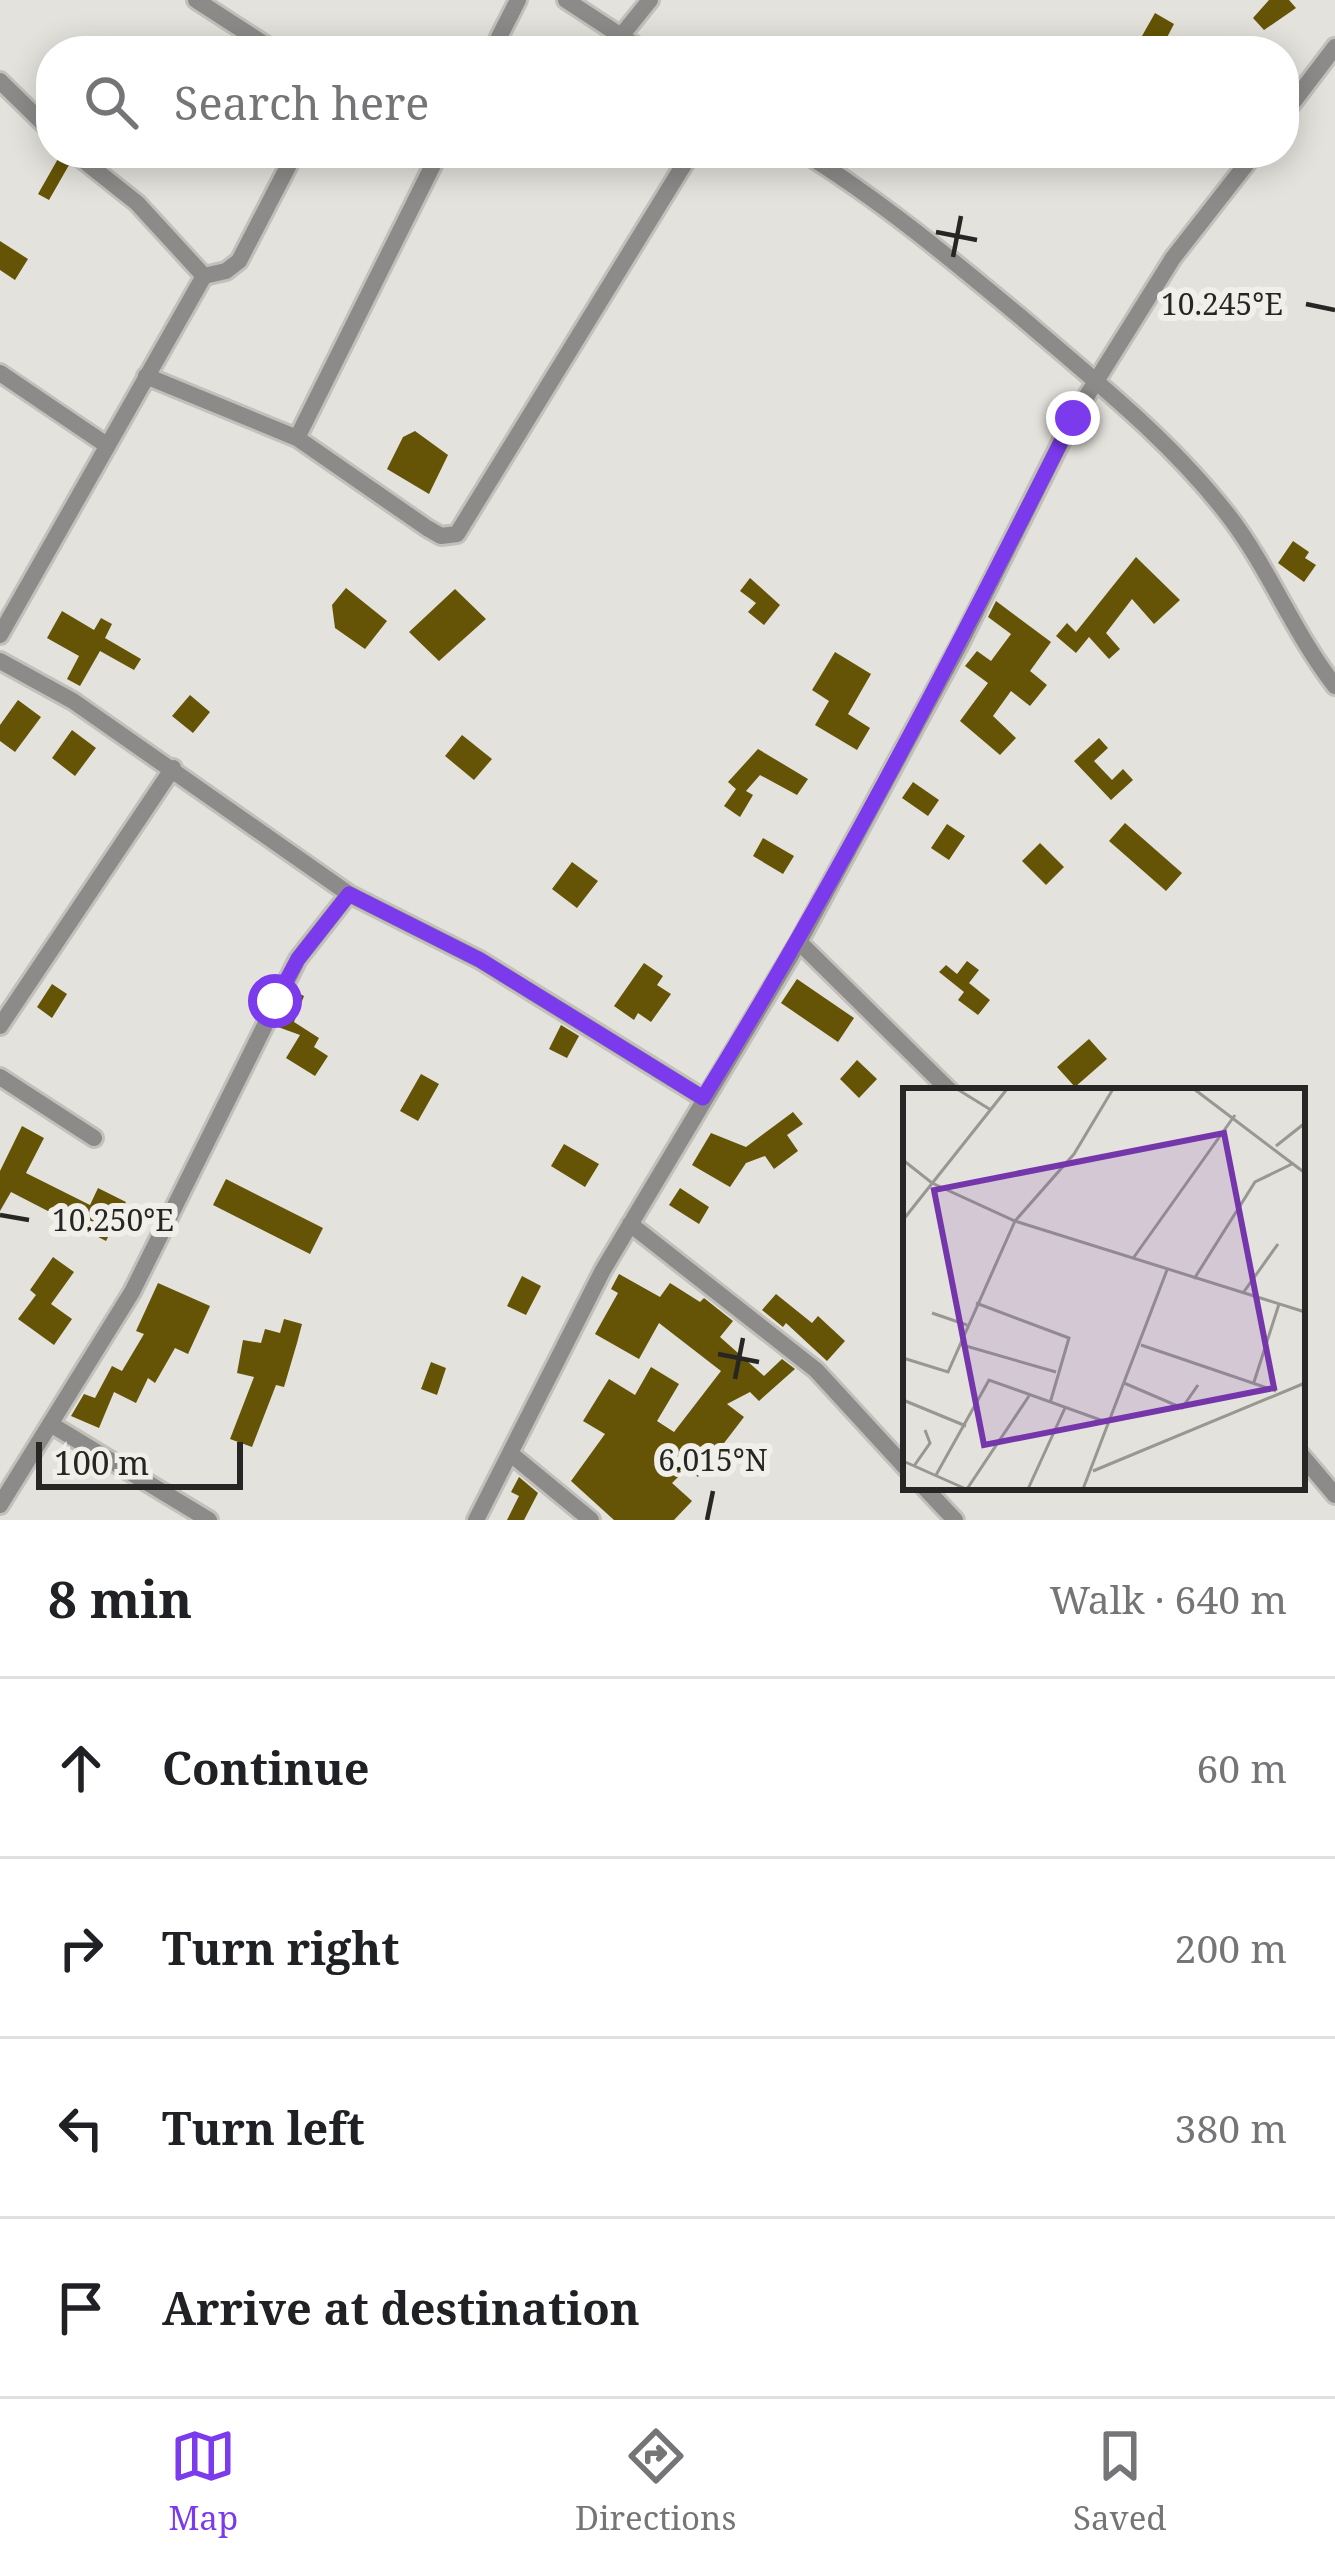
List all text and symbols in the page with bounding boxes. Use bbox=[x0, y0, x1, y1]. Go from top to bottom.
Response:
search box bbox=[36, 36, 1299, 168]
icon: search bbox=[78, 69, 144, 135]
text: Search here bbox=[174, 72, 429, 133]
text: 10.245°E bbox=[1161, 283, 1283, 324]
route end bbox=[1046, 391, 1100, 445]
route start bbox=[248, 974, 302, 1028]
inset map bbox=[903, 1088, 1305, 1490]
text: 10.250°E bbox=[52, 1199, 174, 1240]
scale bar bbox=[36, 1436, 243, 1489]
text: 6.015°N bbox=[658, 1439, 768, 1480]
text: 100 m bbox=[54, 1440, 149, 1485]
text: 8 min bbox=[48, 1563, 192, 1633]
text: Walk · 640 m bbox=[1050, 1572, 1287, 1625]
icon: ahead bbox=[48, 1735, 114, 1801]
text: Continue bbox=[162, 1737, 370, 1798]
text: 60 m bbox=[1196, 1741, 1287, 1794]
icon: right bbox=[48, 1915, 114, 1981]
text: Turn right bbox=[162, 1917, 399, 1978]
text: 200 m bbox=[1175, 1921, 1287, 1974]
icon: left bbox=[48, 2095, 114, 2161]
text: Turn left bbox=[162, 2097, 365, 2158]
text: 380 m bbox=[1175, 2101, 1287, 2154]
icon: arrive bbox=[48, 2275, 114, 2341]
text: Arrive at destination bbox=[162, 2277, 640, 2338]
tab: Map bbox=[168, 2423, 238, 2540]
tab: Directions bbox=[575, 2423, 736, 2540]
tab: Saved bbox=[1073, 2423, 1167, 2540]

